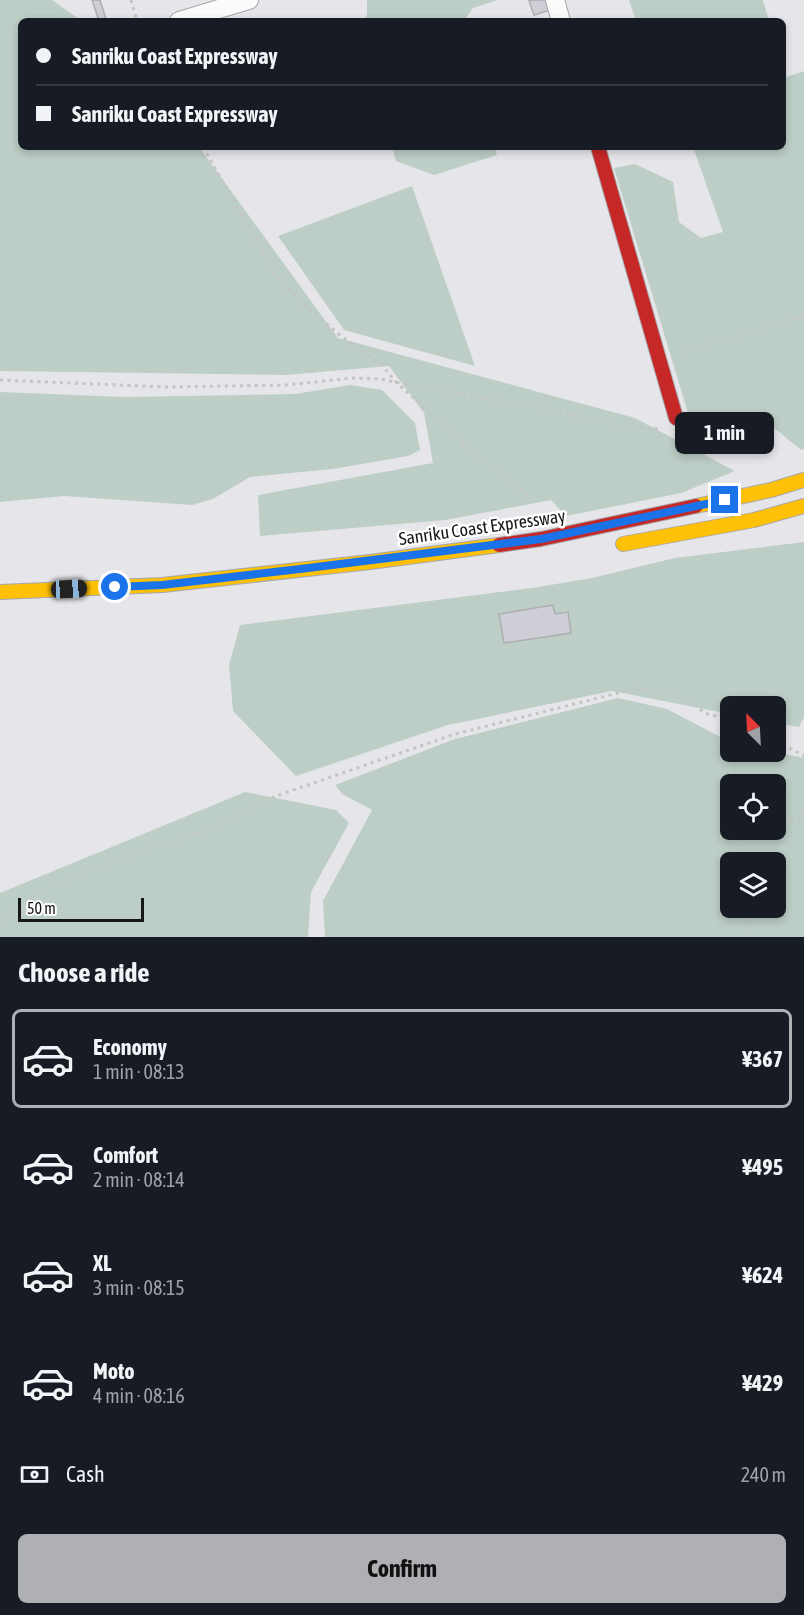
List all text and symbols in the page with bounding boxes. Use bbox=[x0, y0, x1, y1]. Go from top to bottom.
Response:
text: Sanriku Coast Expressway bbox=[72, 43, 278, 69]
text: Sanriku Coast Expressway bbox=[72, 101, 278, 127]
callout: 1 min bbox=[676, 413, 774, 455]
text: 1 min bbox=[704, 421, 745, 444]
route end bbox=[711, 486, 738, 513]
street label: Sanriku Coast Expressway bbox=[397, 505, 567, 549]
route start bbox=[101, 573, 128, 600]
car bbox=[51, 579, 87, 599]
north arrow bbox=[720, 696, 786, 762]
map controls bbox=[720, 696, 786, 918]
button: locate bbox=[720, 774, 786, 840]
button: layers bbox=[720, 852, 786, 918]
scale bar bbox=[18, 895, 144, 923]
text: 50 m bbox=[27, 899, 56, 917]
text: Choose a ride bbox=[18, 957, 150, 988]
icon: car bbox=[21, 1032, 75, 1086]
text: Economy bbox=[93, 1034, 167, 1060]
text: ¥367 bbox=[742, 1046, 783, 1072]
text: 1 min · 08:13 bbox=[93, 1060, 185, 1083]
icon: car bbox=[21, 1140, 75, 1194]
text: Comfort bbox=[93, 1142, 158, 1168]
text: ¥495 bbox=[742, 1154, 783, 1180]
text: 2 min · 08:14 bbox=[93, 1168, 185, 1191]
icon: car bbox=[21, 1248, 75, 1302]
text: XL bbox=[93, 1250, 111, 1276]
text: ¥624 bbox=[742, 1262, 783, 1288]
text: 3 min · 08:15 bbox=[93, 1276, 185, 1299]
icon: car bbox=[21, 1356, 75, 1410]
text: Moto bbox=[93, 1358, 135, 1384]
text: ¥429 bbox=[742, 1370, 783, 1396]
text: 4 min · 08:16 bbox=[93, 1384, 185, 1407]
icon: cash bbox=[18, 1458, 51, 1491]
text: Cash bbox=[66, 1461, 105, 1487]
text: 240 m bbox=[741, 1463, 786, 1486]
button: Confirm bbox=[18, 1534, 786, 1603]

